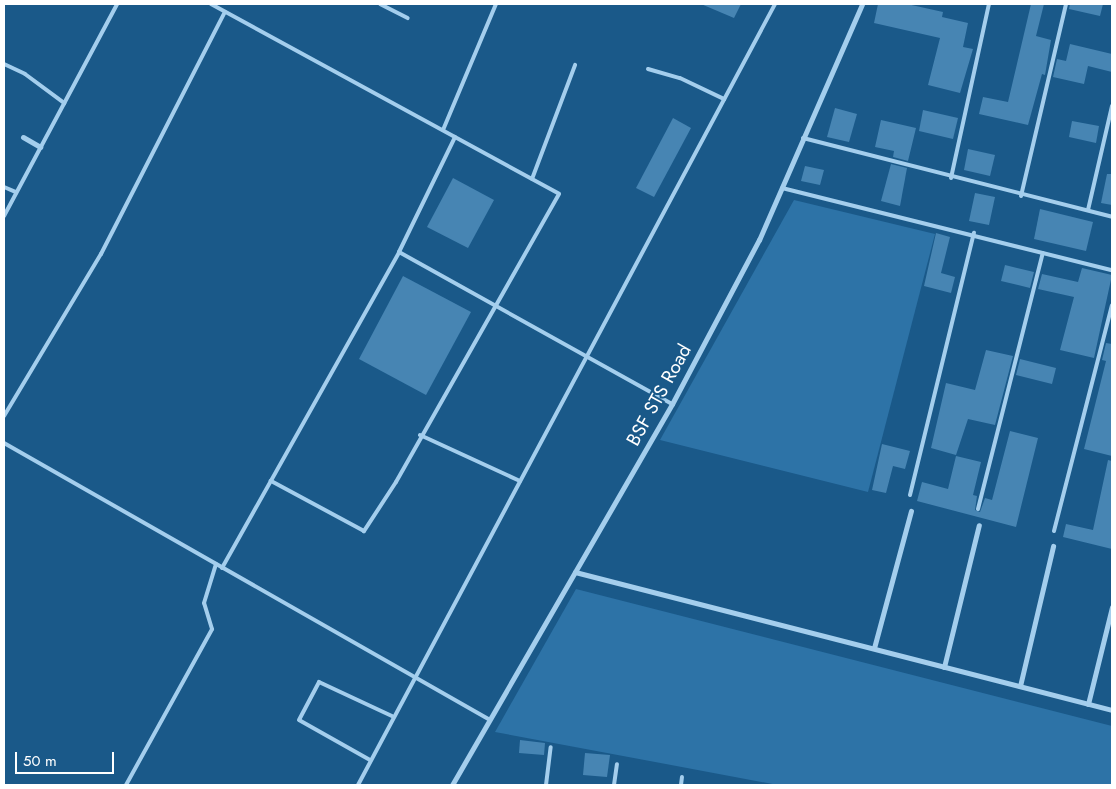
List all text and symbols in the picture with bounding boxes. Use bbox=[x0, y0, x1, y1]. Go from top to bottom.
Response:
street label: BSF STS Road bbox=[622, 340, 696, 450]
scale bar bbox=[18, 742, 116, 774]
text: 50 m bbox=[23, 750, 57, 772]

